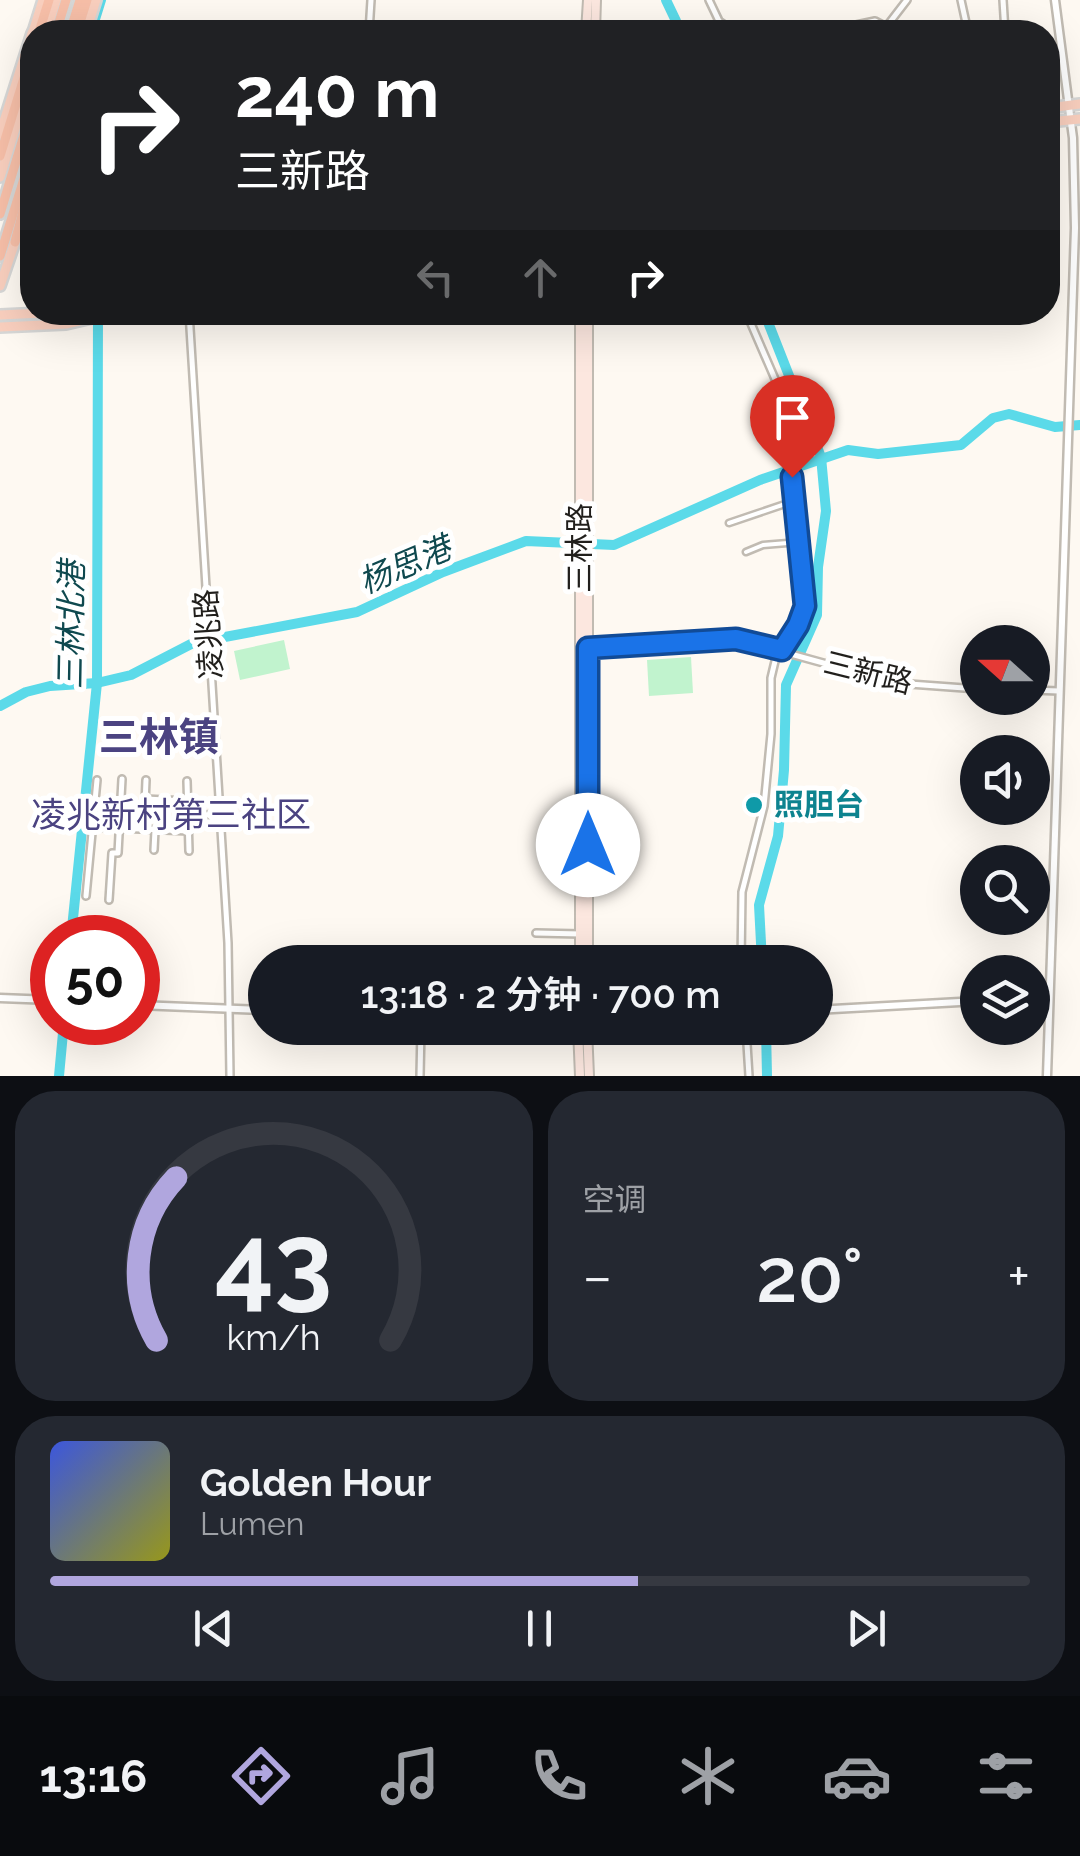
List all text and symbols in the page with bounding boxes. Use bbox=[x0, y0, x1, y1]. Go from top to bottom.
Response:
text: 240 m bbox=[235, 51, 439, 133]
icon: right bbox=[70, 60, 200, 190]
text: 三新路 bbox=[235, 145, 370, 198]
icon: left bbox=[408, 250, 463, 305]
icon: ahead bbox=[513, 250, 568, 305]
icon: right bbox=[618, 250, 673, 305]
pin bbox=[750, 375, 835, 478]
icon: arrive bbox=[765, 390, 820, 445]
street label: 三林路 bbox=[562, 503, 597, 593]
water label: 杨思港 bbox=[353, 527, 460, 600]
water label: 三林北港 bbox=[51, 557, 90, 689]
street label: 凌兆路 bbox=[188, 588, 229, 680]
north arrow bbox=[960, 625, 1050, 715]
map controls bbox=[960, 625, 1050, 1045]
street label: 三新路 bbox=[820, 645, 916, 700]
district label: 三林镇 bbox=[99, 713, 219, 760]
button: sound bbox=[960, 735, 1050, 825]
place label: 照胆台 bbox=[774, 787, 864, 822]
position arrow bbox=[536, 793, 640, 897]
district label: 凌兆新村第三社区 bbox=[31, 794, 311, 835]
marker: 照胆台 bbox=[743, 794, 765, 816]
button: search bbox=[960, 845, 1050, 935]
speed limit sign: 50 bbox=[30, 915, 160, 1045]
button: layers bbox=[960, 955, 1050, 1045]
text: 13:18 · 2 分钟 · 700 m bbox=[360, 972, 721, 1017]
text: 空调 bbox=[583, 1181, 647, 1218]
text: 43 bbox=[215, 1200, 332, 1322]
text: 20° bbox=[756, 1231, 863, 1320]
text: − bbox=[583, 1244, 612, 1309]
text: + bbox=[1007, 1244, 1030, 1309]
text: km/h bbox=[227, 1316, 321, 1358]
text: Golden Hour bbox=[200, 1460, 431, 1505]
text: Lumen bbox=[200, 1505, 304, 1542]
icon: previous bbox=[186, 1601, 241, 1656]
icon: pause bbox=[512, 1601, 567, 1656]
icon: next bbox=[839, 1601, 894, 1656]
icon: directions bbox=[226, 1741, 296, 1811]
icon: music bbox=[375, 1741, 445, 1811]
icon: phone bbox=[524, 1741, 594, 1811]
icon: climate bbox=[673, 1741, 743, 1811]
icon: car bbox=[822, 1741, 892, 1811]
icon: filters bbox=[971, 1741, 1041, 1811]
text: 13:16 bbox=[39, 1750, 147, 1803]

